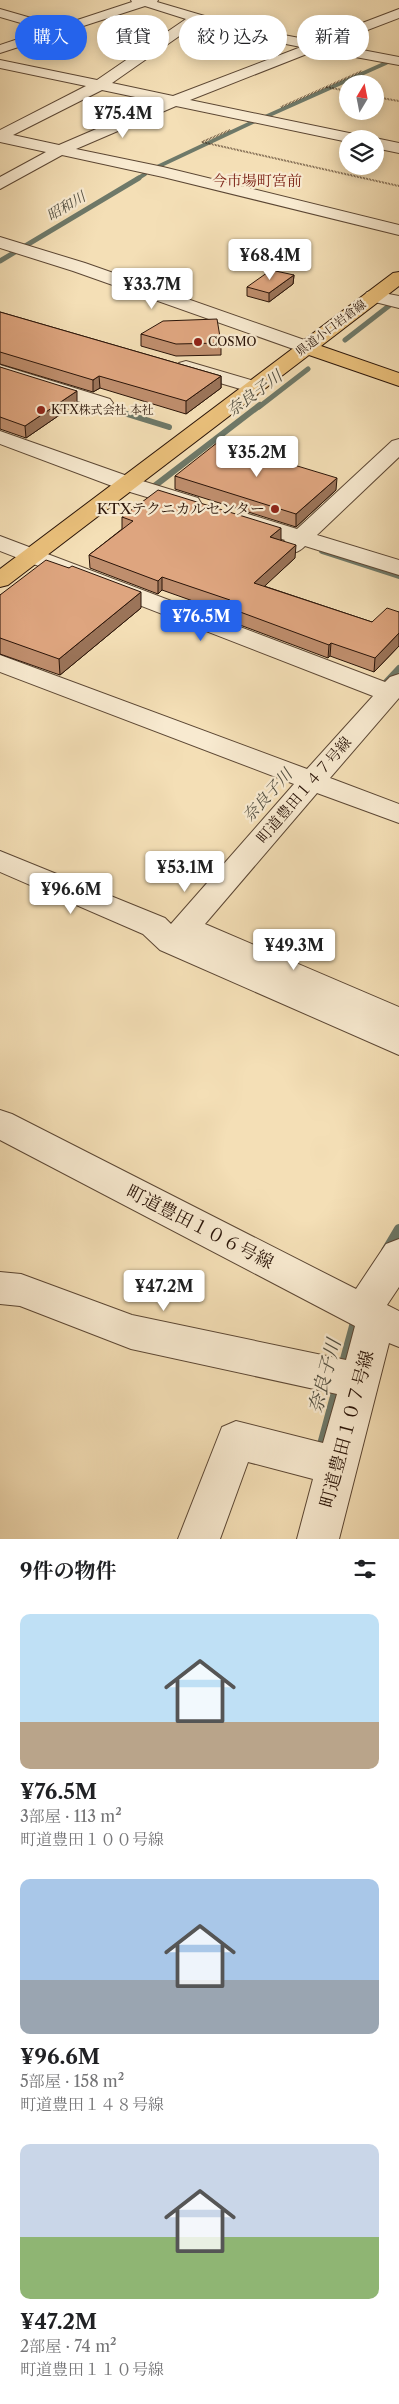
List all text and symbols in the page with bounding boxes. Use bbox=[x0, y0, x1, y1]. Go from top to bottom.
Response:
chip: 購入 bbox=[15, 15, 87, 60]
chip: 賃貸 bbox=[97, 15, 169, 60]
chip: 絞り込み bbox=[179, 15, 287, 60]
chip: 新着 bbox=[297, 15, 369, 60]
north arrow bbox=[339, 75, 384, 120]
map controls bbox=[339, 75, 384, 175]
pin: ¥75.4M bbox=[82, 96, 164, 139]
text: ¥75.4M bbox=[94, 103, 152, 123]
button: layers bbox=[339, 130, 384, 175]
district label: 今市場町宮前 bbox=[212, 171, 302, 190]
water label: 昭和川 bbox=[43, 186, 90, 225]
pin: ¥68.4M bbox=[229, 238, 311, 281]
text: ¥68.4M bbox=[239, 245, 301, 265]
pin: ¥33.7M bbox=[111, 268, 193, 310]
text: ¥33.7M bbox=[123, 274, 181, 294]
street label: 県道小口岩倉線 bbox=[293, 296, 369, 359]
place label: COSMO bbox=[208, 334, 256, 349]
marker: COSMO bbox=[192, 336, 204, 348]
water label: 奈良子川 bbox=[222, 365, 287, 420]
place label: KTX株式会社 本社 bbox=[51, 402, 154, 417]
marker: KTX株式会社 本社 bbox=[35, 404, 47, 416]
pin: ¥35.2M bbox=[216, 436, 298, 478]
text: ¥35.2M bbox=[227, 442, 287, 462]
place label: KTXテクニカルセンター bbox=[97, 499, 265, 518]
marker: KTXテクニカルセンター bbox=[269, 503, 281, 515]
pin: ¥76.5M bbox=[160, 600, 242, 642]
text: ¥76.5M bbox=[172, 606, 230, 626]
street label: 町道豊田１４７号線 bbox=[252, 732, 355, 847]
water label: 奈良子川 bbox=[238, 763, 297, 825]
pin: ¥53.1M bbox=[144, 850, 226, 893]
text: ¥53.1M bbox=[156, 857, 214, 877]
pin: ¥96.6M bbox=[30, 872, 112, 915]
text: ¥96.6M bbox=[40, 879, 102, 899]
pin: ¥49.3M bbox=[253, 928, 335, 971]
text: ¥49.3M bbox=[264, 935, 324, 955]
street label: 町道豊田１０６号線 bbox=[123, 1180, 277, 1274]
pin: ¥47.2M bbox=[123, 1270, 205, 1312]
text: ¥47.2M bbox=[135, 1276, 193, 1296]
water label: 奈良子川 bbox=[304, 1335, 346, 1416]
street label: 町道豊田１０７号線 bbox=[315, 1348, 379, 1510]
icon: filters bbox=[351, 1555, 379, 1583]
text: 9件の物件 bbox=[20, 1558, 117, 1583]
icon: home bbox=[155, 1646, 245, 1736]
text: ¥76.5M bbox=[20, 1779, 97, 1804]
text: 3部屋 · 113 m² bbox=[20, 1806, 122, 1826]
text: 町道豊田１００号線 bbox=[20, 1829, 164, 1849]
icon: home bbox=[155, 1911, 245, 2001]
text: ¥96.6M bbox=[20, 2044, 100, 2069]
text: 5部屋 · 158 m² bbox=[20, 2071, 124, 2091]
text: 町道豊田１４８号線 bbox=[20, 2094, 164, 2114]
icon: home bbox=[155, 2176, 245, 2266]
text: ¥47.2M bbox=[20, 2309, 97, 2334]
text: 2部屋 · 74 m² bbox=[20, 2336, 117, 2356]
text: 町道豊田１１０号線 bbox=[20, 2359, 164, 2379]

